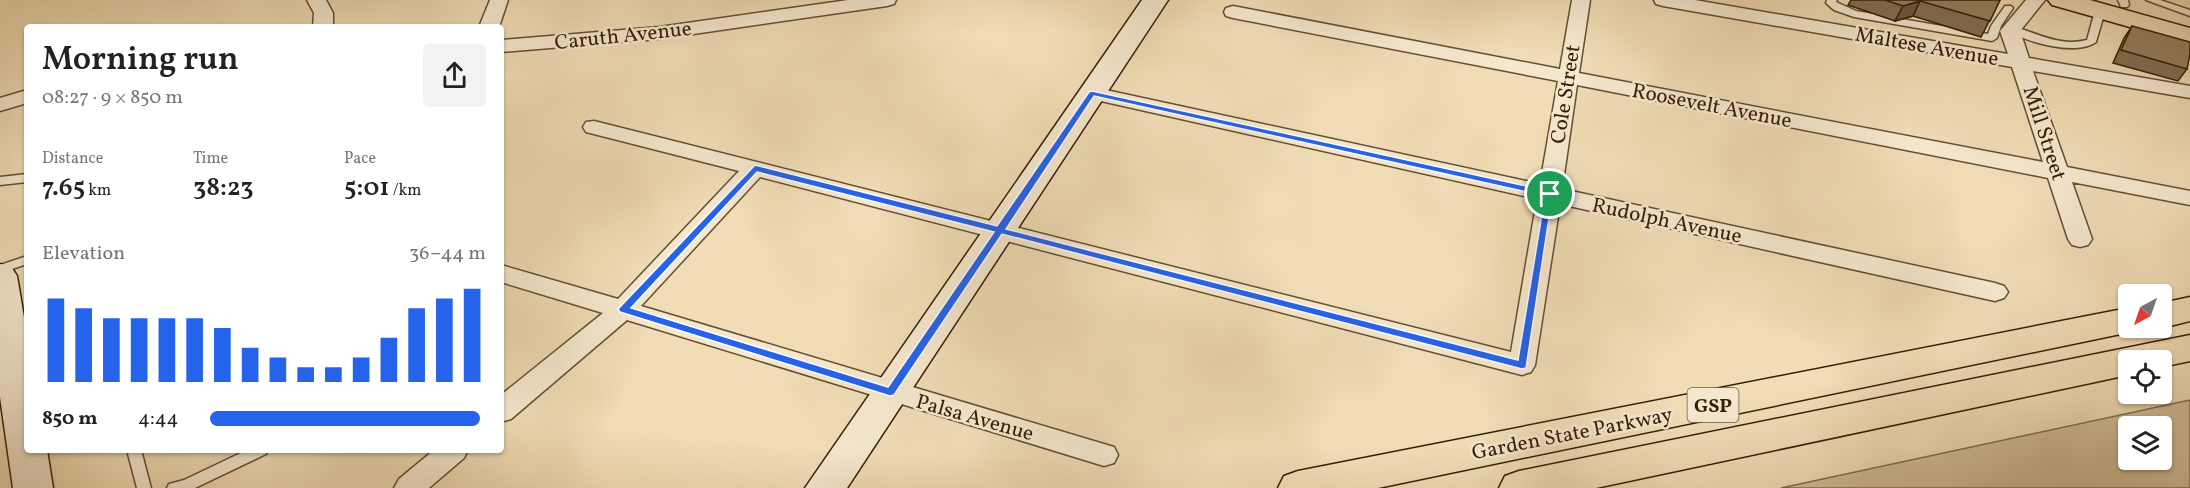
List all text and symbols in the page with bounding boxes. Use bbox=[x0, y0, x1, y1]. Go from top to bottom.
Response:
street label: Caruth Avenue bbox=[553, 15, 693, 58]
street label: Maltese Avenue bbox=[1853, 21, 2001, 74]
text: Morning run bbox=[42, 38, 239, 84]
street label: Cole Street bbox=[1544, 43, 1589, 146]
button: share bbox=[423, 44, 486, 107]
street label: Roosevelt Avenue bbox=[1629, 77, 1794, 136]
street label: Mill Street bbox=[2015, 83, 2072, 184]
text: 08:27 · 9 × 850 m bbox=[42, 84, 183, 112]
text: Distance bbox=[42, 148, 103, 170]
text: Time bbox=[193, 148, 228, 170]
text: Pace bbox=[344, 148, 376, 170]
pin bbox=[1524, 168, 1575, 219]
text: 7.65 bbox=[42, 170, 85, 206]
text: 38:23 bbox=[193, 170, 253, 206]
text: 5:01 bbox=[344, 170, 390, 206]
icon: arrive bbox=[1533, 177, 1566, 210]
text: km bbox=[85, 180, 111, 202]
text: /km bbox=[390, 180, 421, 202]
street label: Rudolph Avenue bbox=[1589, 191, 1744, 252]
text: Elevation bbox=[42, 240, 125, 268]
text: 36–44 m bbox=[409, 240, 486, 268]
north arrow bbox=[2118, 284, 2172, 338]
map controls bbox=[2118, 284, 2172, 470]
button: locate bbox=[2118, 350, 2172, 404]
street label: Palsa Avenue bbox=[912, 388, 1037, 449]
road number: GSP bbox=[1688, 388, 1738, 422]
street label: Garden State Parkway bbox=[1469, 401, 1676, 468]
text: 850 m bbox=[42, 405, 98, 433]
text: 4:44 bbox=[138, 405, 179, 433]
button: layers bbox=[2118, 416, 2172, 470]

